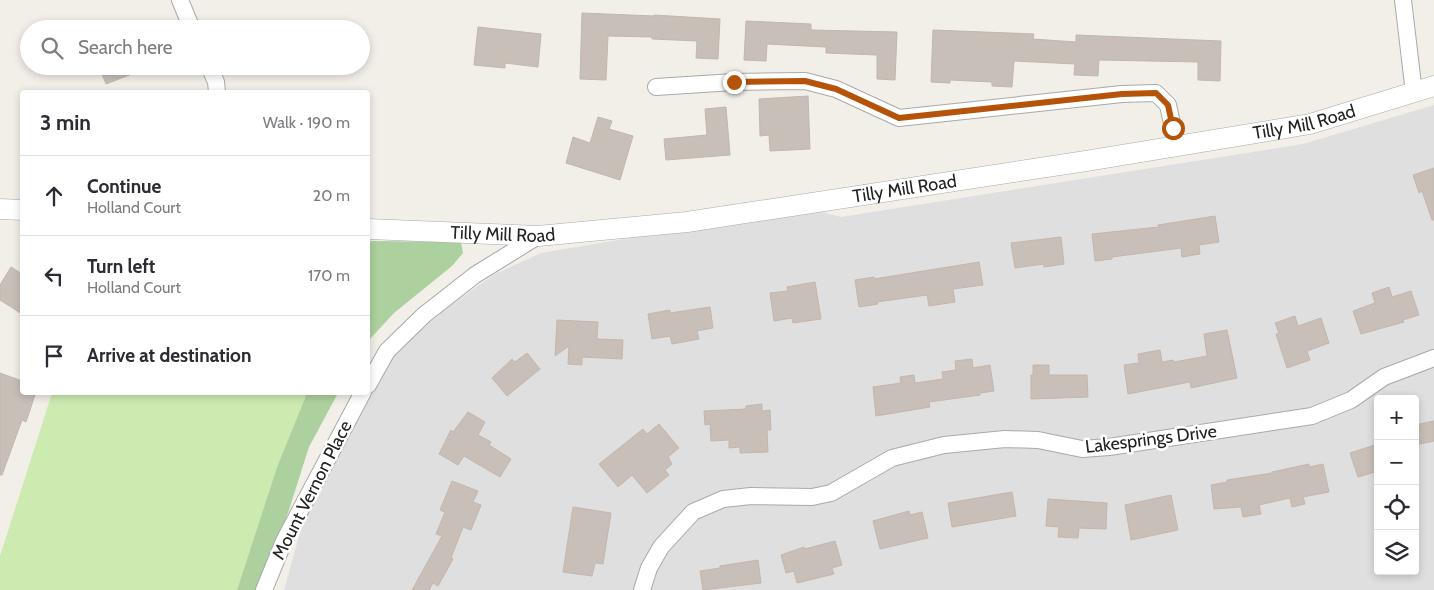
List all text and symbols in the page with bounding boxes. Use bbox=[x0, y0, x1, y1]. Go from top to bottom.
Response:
search box bbox=[20, 20, 370, 75]
icon: search bbox=[38, 34, 66, 62]
text: Search here bbox=[78, 36, 172, 59]
route end bbox=[723, 71, 746, 94]
street label: Tilly Mill Road bbox=[1251, 100, 1358, 144]
text: 3 min bbox=[40, 110, 91, 135]
text: Walk · 190 m bbox=[263, 113, 350, 132]
route start bbox=[1162, 117, 1185, 140]
street label: Tilly Mill Road bbox=[851, 170, 958, 208]
text: Continue bbox=[87, 175, 161, 198]
icon: ahead bbox=[40, 182, 68, 210]
text: 20 m bbox=[313, 186, 350, 205]
text: Holland Court bbox=[87, 198, 181, 217]
street label: Tilly Mill Road bbox=[450, 221, 556, 247]
text: Turn left bbox=[87, 255, 155, 278]
icon: left bbox=[40, 262, 68, 290]
text: 170 m bbox=[308, 266, 350, 285]
text: Holland Court bbox=[87, 278, 181, 297]
icon: arrive bbox=[40, 342, 68, 370]
text: Arrive at destination bbox=[87, 344, 251, 367]
map controls bbox=[1374, 395, 1419, 575]
button: + bbox=[1374, 395, 1419, 440]
street label: Mount Vernon Place bbox=[267, 417, 357, 563]
street label: Lakesprings Drive bbox=[1084, 420, 1218, 458]
button: − bbox=[1374, 440, 1419, 485]
button: locate bbox=[1374, 485, 1419, 530]
button: layers bbox=[1374, 530, 1419, 575]

